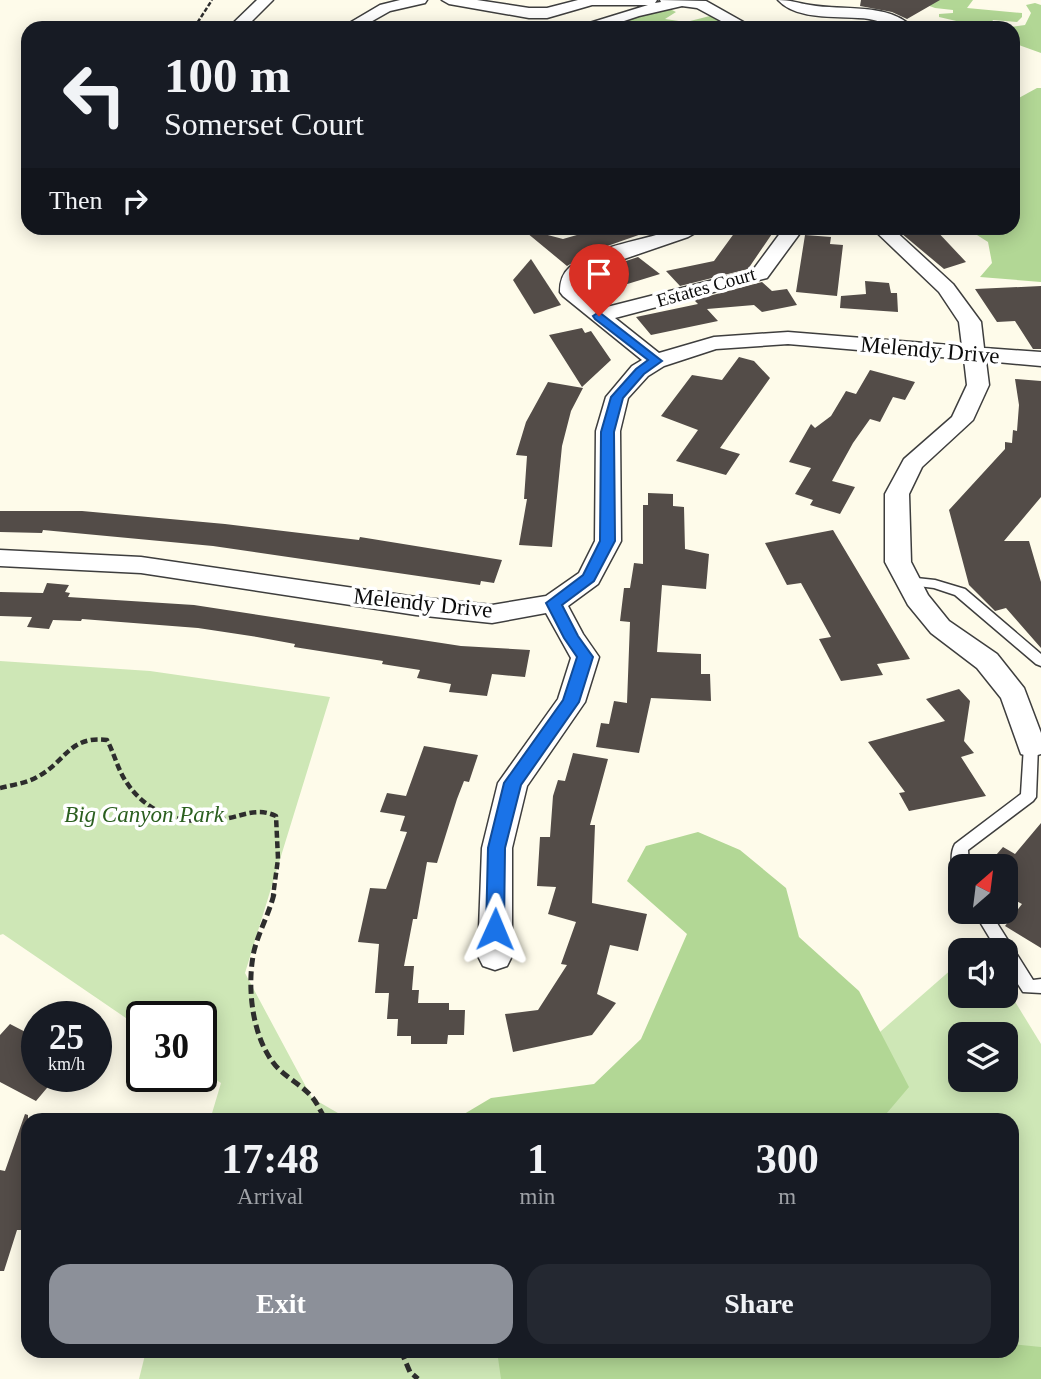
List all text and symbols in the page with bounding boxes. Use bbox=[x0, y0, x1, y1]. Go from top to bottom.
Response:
text: 100 m bbox=[164, 48, 291, 103]
icon: left bbox=[49, 49, 140, 140]
text: Somerset Court bbox=[164, 106, 364, 142]
icon: right bbox=[116, 182, 154, 220]
text: Then bbox=[49, 186, 102, 215]
pin bbox=[569, 244, 629, 316]
icon: arrive bbox=[580, 255, 618, 293]
street label: Estates Court bbox=[654, 263, 759, 311]
street label: Melendy Drive bbox=[859, 331, 1001, 369]
street label: Melendy Drive bbox=[352, 583, 494, 623]
park label: Big Canyon Park bbox=[64, 802, 225, 827]
north arrow bbox=[948, 854, 1018, 924]
map controls bbox=[948, 854, 1018, 1092]
position arrow bbox=[458, 892, 532, 966]
button: sound bbox=[948, 938, 1018, 1008]
speed limit sign: 30 bbox=[126, 1001, 217, 1092]
text: 25 bbox=[49, 1018, 84, 1057]
button: layers bbox=[948, 1022, 1018, 1092]
text: km/h bbox=[48, 1054, 85, 1074]
text: 17:48 bbox=[221, 1136, 319, 1182]
text: 1 bbox=[527, 1136, 548, 1182]
text: 300 bbox=[756, 1136, 819, 1182]
text: Arrival bbox=[237, 1184, 304, 1209]
text: min bbox=[520, 1184, 555, 1209]
text: m bbox=[778, 1184, 796, 1209]
button: Exit bbox=[49, 1264, 513, 1344]
button: Share bbox=[527, 1264, 991, 1344]

